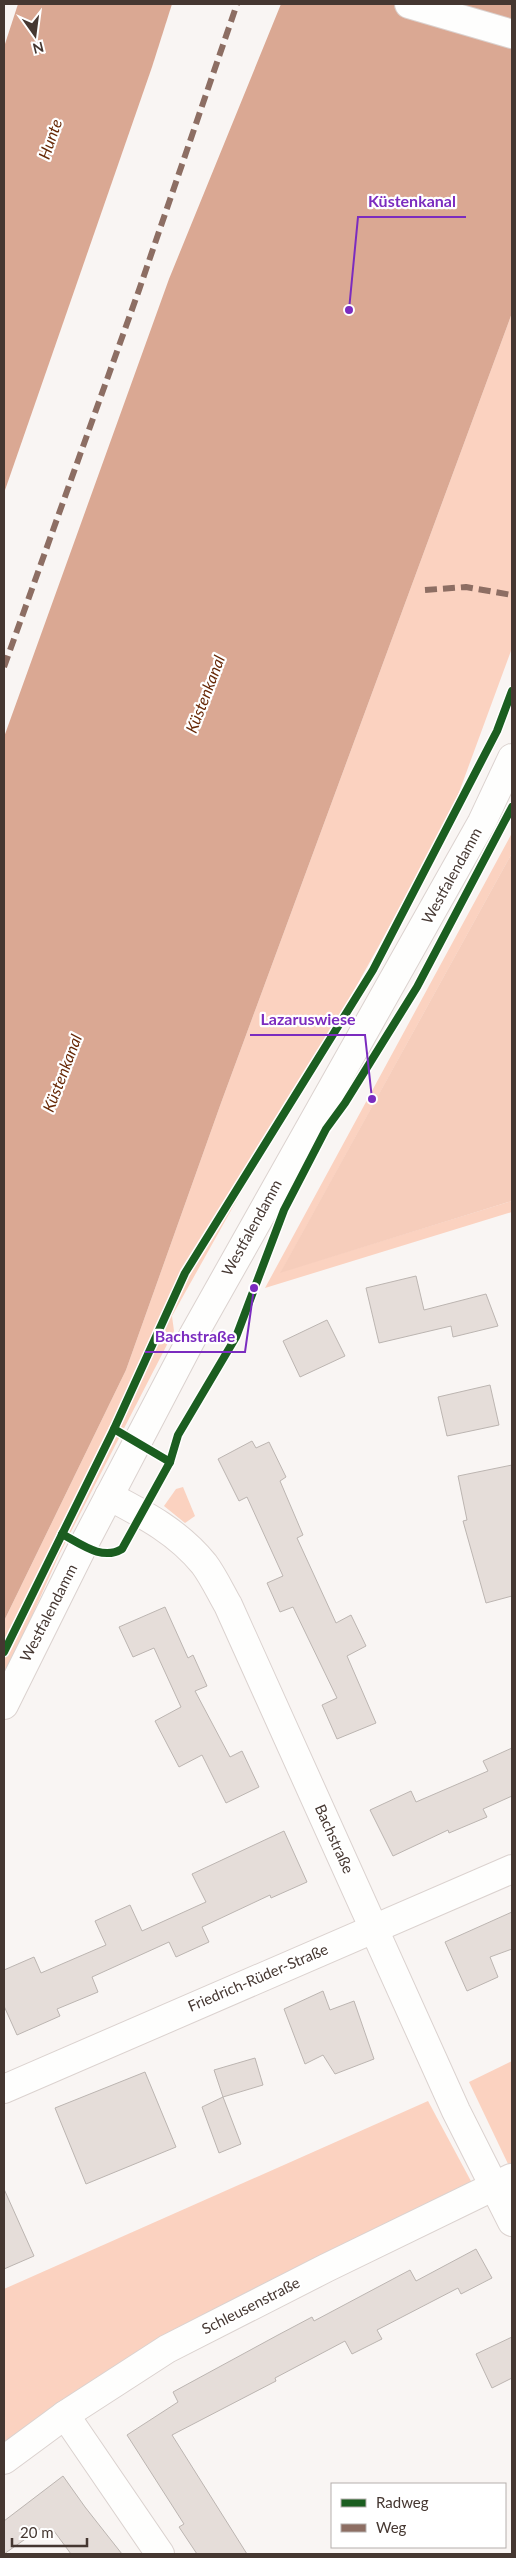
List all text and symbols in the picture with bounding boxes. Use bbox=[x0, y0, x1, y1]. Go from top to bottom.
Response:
north arrow bbox=[10, 10, 60, 60]
text: N bbox=[31, 39, 46, 58]
water label: Hunte bbox=[34, 116, 65, 161]
callout: Küstenkanal bbox=[358, 186, 466, 217]
text: Küstenkanal bbox=[368, 191, 456, 210]
water label: Küstenkanal bbox=[181, 652, 228, 735]
street label: Westfalendamm bbox=[417, 824, 485, 927]
callout: Lazaruswiese bbox=[250, 1004, 365, 1035]
text: Lazaruswiese bbox=[261, 1009, 356, 1028]
water label: Küstenkanal bbox=[38, 1031, 85, 1114]
street label: Westfalendamm bbox=[217, 1176, 285, 1279]
callout: Bachstraße bbox=[145, 1321, 245, 1352]
text: Bachstraße bbox=[155, 1326, 236, 1345]
street label: Westfalendamm bbox=[16, 1561, 80, 1664]
street label: Bachstraße bbox=[312, 1801, 358, 1876]
street label: Friedrich-Rüder-Straße bbox=[185, 1939, 330, 2015]
street label: Schleusenstraße bbox=[199, 2273, 303, 2338]
legend bbox=[331, 2483, 506, 2548]
text: Radweg bbox=[376, 2493, 429, 2511]
scale bar bbox=[12, 2516, 88, 2548]
text: Weg bbox=[376, 2518, 407, 2536]
text: 20 m bbox=[20, 2523, 54, 2541]

